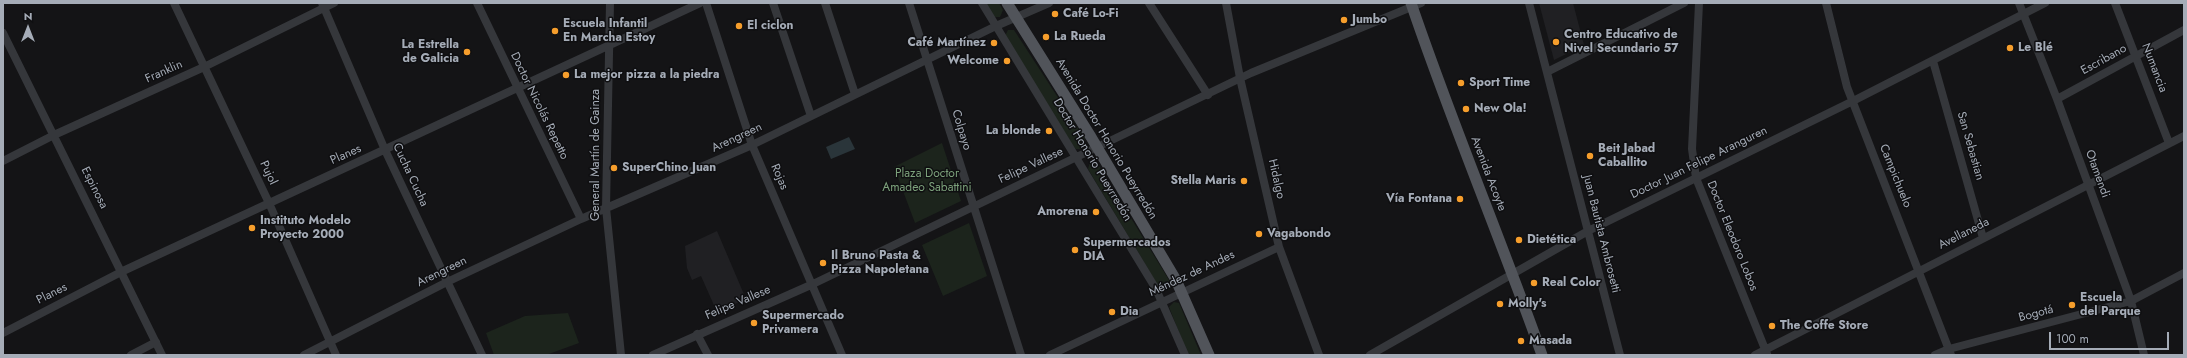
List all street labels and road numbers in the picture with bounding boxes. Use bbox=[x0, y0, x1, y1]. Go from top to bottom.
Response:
street label: Numancia bbox=[2138, 41, 2170, 95]
street label: Escribano bbox=[2079, 42, 2129, 78]
street label: Doctor Nicolás Repetto bbox=[507, 50, 571, 162]
street label: Avenida Doctor Honorio Pueyrredón bbox=[1052, 56, 1160, 222]
street label: Franklin bbox=[143, 57, 185, 87]
street label: General Martín de Gainza bbox=[589, 89, 603, 221]
street label: Doctor Honorio Pueyrredón bbox=[1050, 96, 1134, 224]
street label: Colpayo bbox=[948, 108, 974, 152]
street label: San Sebastian bbox=[1953, 110, 1987, 182]
street label: Arengreen bbox=[710, 120, 764, 156]
street label: Doctor Juan Felipe Aranguren bbox=[1628, 124, 1770, 202]
street label: Avenida Acoyte bbox=[1467, 135, 1509, 213]
street label: Cucha Cucha bbox=[389, 141, 431, 209]
street label: Planes bbox=[328, 142, 364, 168]
street label: Campichuelo bbox=[1876, 142, 1914, 210]
street label: Felipe Vallese bbox=[996, 145, 1066, 187]
street label: Otamendi bbox=[2082, 148, 2112, 200]
street label: Hidalgo bbox=[1264, 158, 1288, 200]
street label: Pujol bbox=[256, 159, 280, 187]
street label: Rojas bbox=[767, 162, 791, 192]
street label: Espinosa bbox=[77, 165, 111, 211]
street label: Juan Bautista Ambrosetti bbox=[1579, 173, 1623, 295]
street label: Doctor Eleodoro Lobos bbox=[1703, 179, 1761, 293]
street label: Avellaneda bbox=[1936, 215, 1992, 253]
street label: Méndez de Andes bbox=[1147, 248, 1237, 300]
street label: Arengreen bbox=[415, 254, 469, 290]
street label: Planes bbox=[34, 280, 70, 308]
street label: Felipe Vallese bbox=[703, 283, 773, 323]
street label: Bogotá bbox=[2017, 302, 2055, 326]

